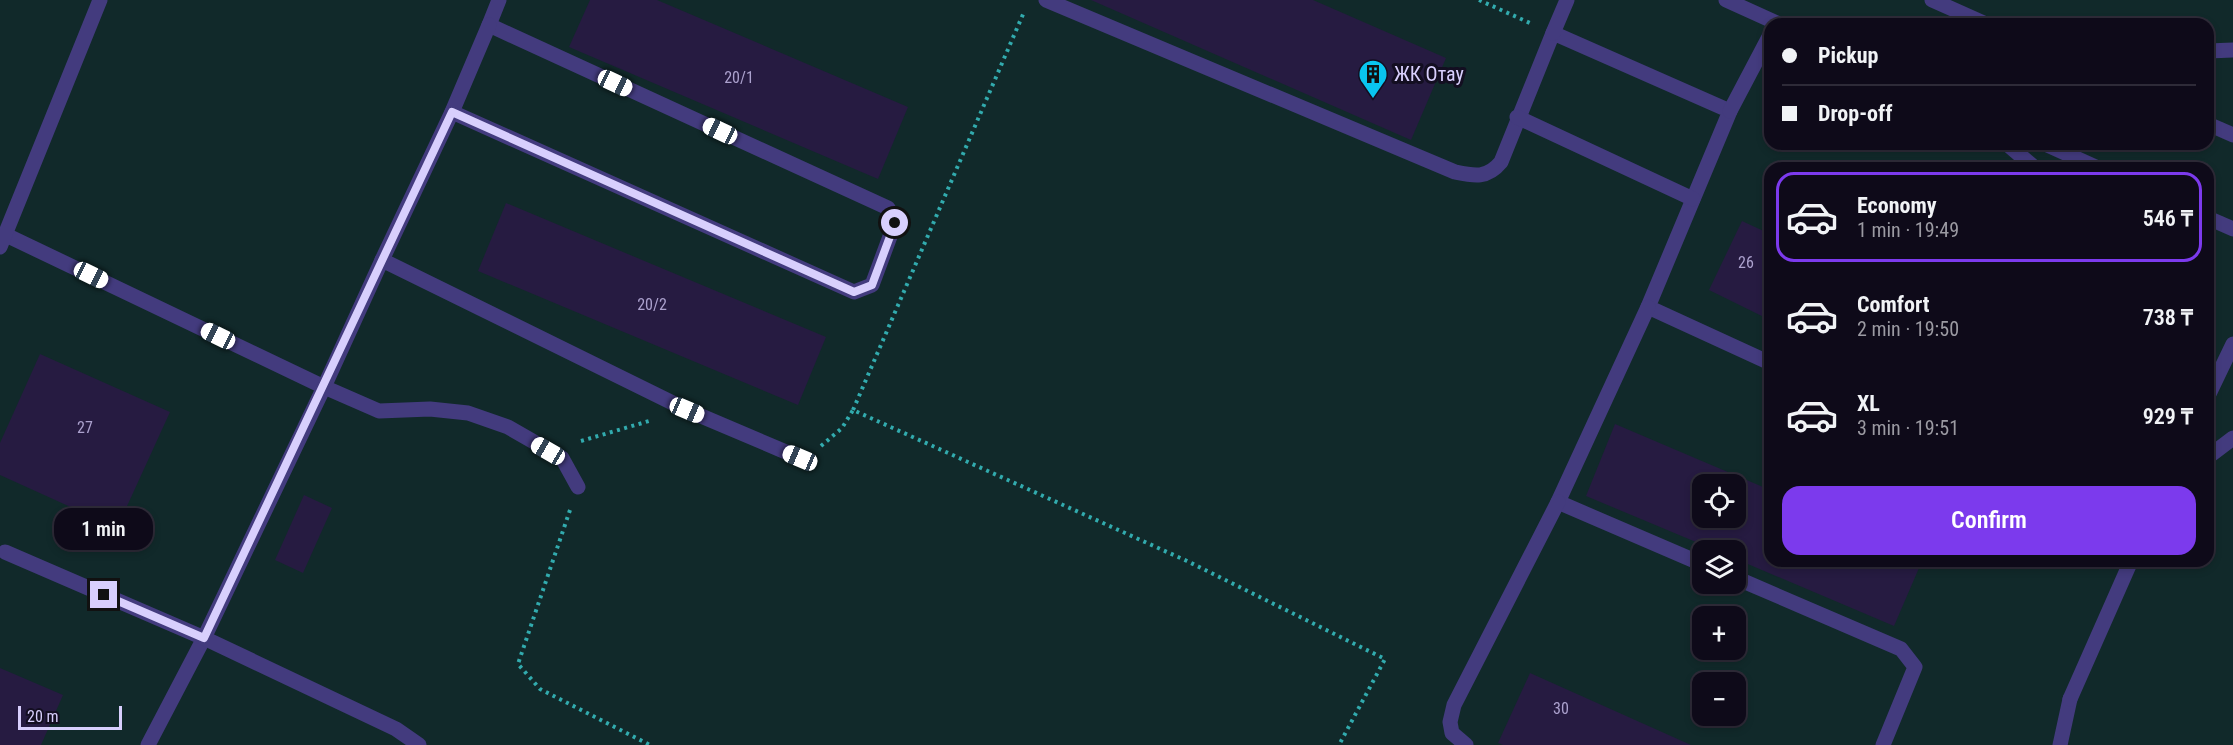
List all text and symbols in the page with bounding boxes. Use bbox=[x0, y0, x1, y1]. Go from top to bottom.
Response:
text: Pickup bbox=[1818, 43, 1878, 68]
building icon: ЖК Отау bbox=[1357, 58, 1389, 100]
place label: ЖК Отау bbox=[1394, 62, 1464, 86]
car bbox=[595, 67, 635, 99]
house number: 20/1 bbox=[724, 68, 754, 87]
text: Drop-off bbox=[1818, 101, 1892, 126]
car bbox=[700, 115, 740, 147]
icon: car bbox=[1785, 190, 1839, 244]
text: Economy bbox=[1857, 193, 1937, 218]
text: 546 ₸ bbox=[2143, 206, 2193, 231]
route start bbox=[881, 209, 908, 236]
text: 1 min · 19:49 bbox=[1857, 218, 1959, 242]
house number: 26 bbox=[1738, 253, 1754, 272]
car bbox=[71, 259, 111, 291]
icon: car bbox=[1785, 289, 1839, 343]
text: Comfort bbox=[1857, 292, 1930, 317]
house number: 20/2 bbox=[637, 295, 667, 314]
text: 738 ₸ bbox=[2143, 305, 2193, 330]
text: 2 min · 19:50 bbox=[1857, 317, 1959, 341]
car bbox=[198, 320, 238, 352]
icon: car bbox=[1785, 388, 1839, 442]
text: XL bbox=[1857, 391, 1880, 416]
car bbox=[667, 395, 707, 425]
text: 929 ₸ bbox=[2143, 404, 2193, 429]
text: 3 min · 19:51 bbox=[1857, 416, 1959, 440]
house number: 27 bbox=[77, 418, 93, 437]
car bbox=[528, 434, 568, 468]
car bbox=[780, 443, 820, 473]
map controls bbox=[1692, 474, 1746, 726]
button: locate bbox=[1692, 474, 1746, 528]
button: Confirm bbox=[1782, 486, 2196, 555]
callout: 1 min bbox=[54, 508, 154, 550]
text: 1 min bbox=[81, 517, 126, 541]
button: layers bbox=[1692, 540, 1746, 594]
route end bbox=[90, 581, 117, 608]
button: + bbox=[1692, 606, 1746, 660]
button: − bbox=[1692, 672, 1746, 726]
house number: 30 bbox=[1553, 699, 1569, 718]
scale bar bbox=[18, 703, 122, 730]
text: 20 m bbox=[27, 707, 59, 726]

